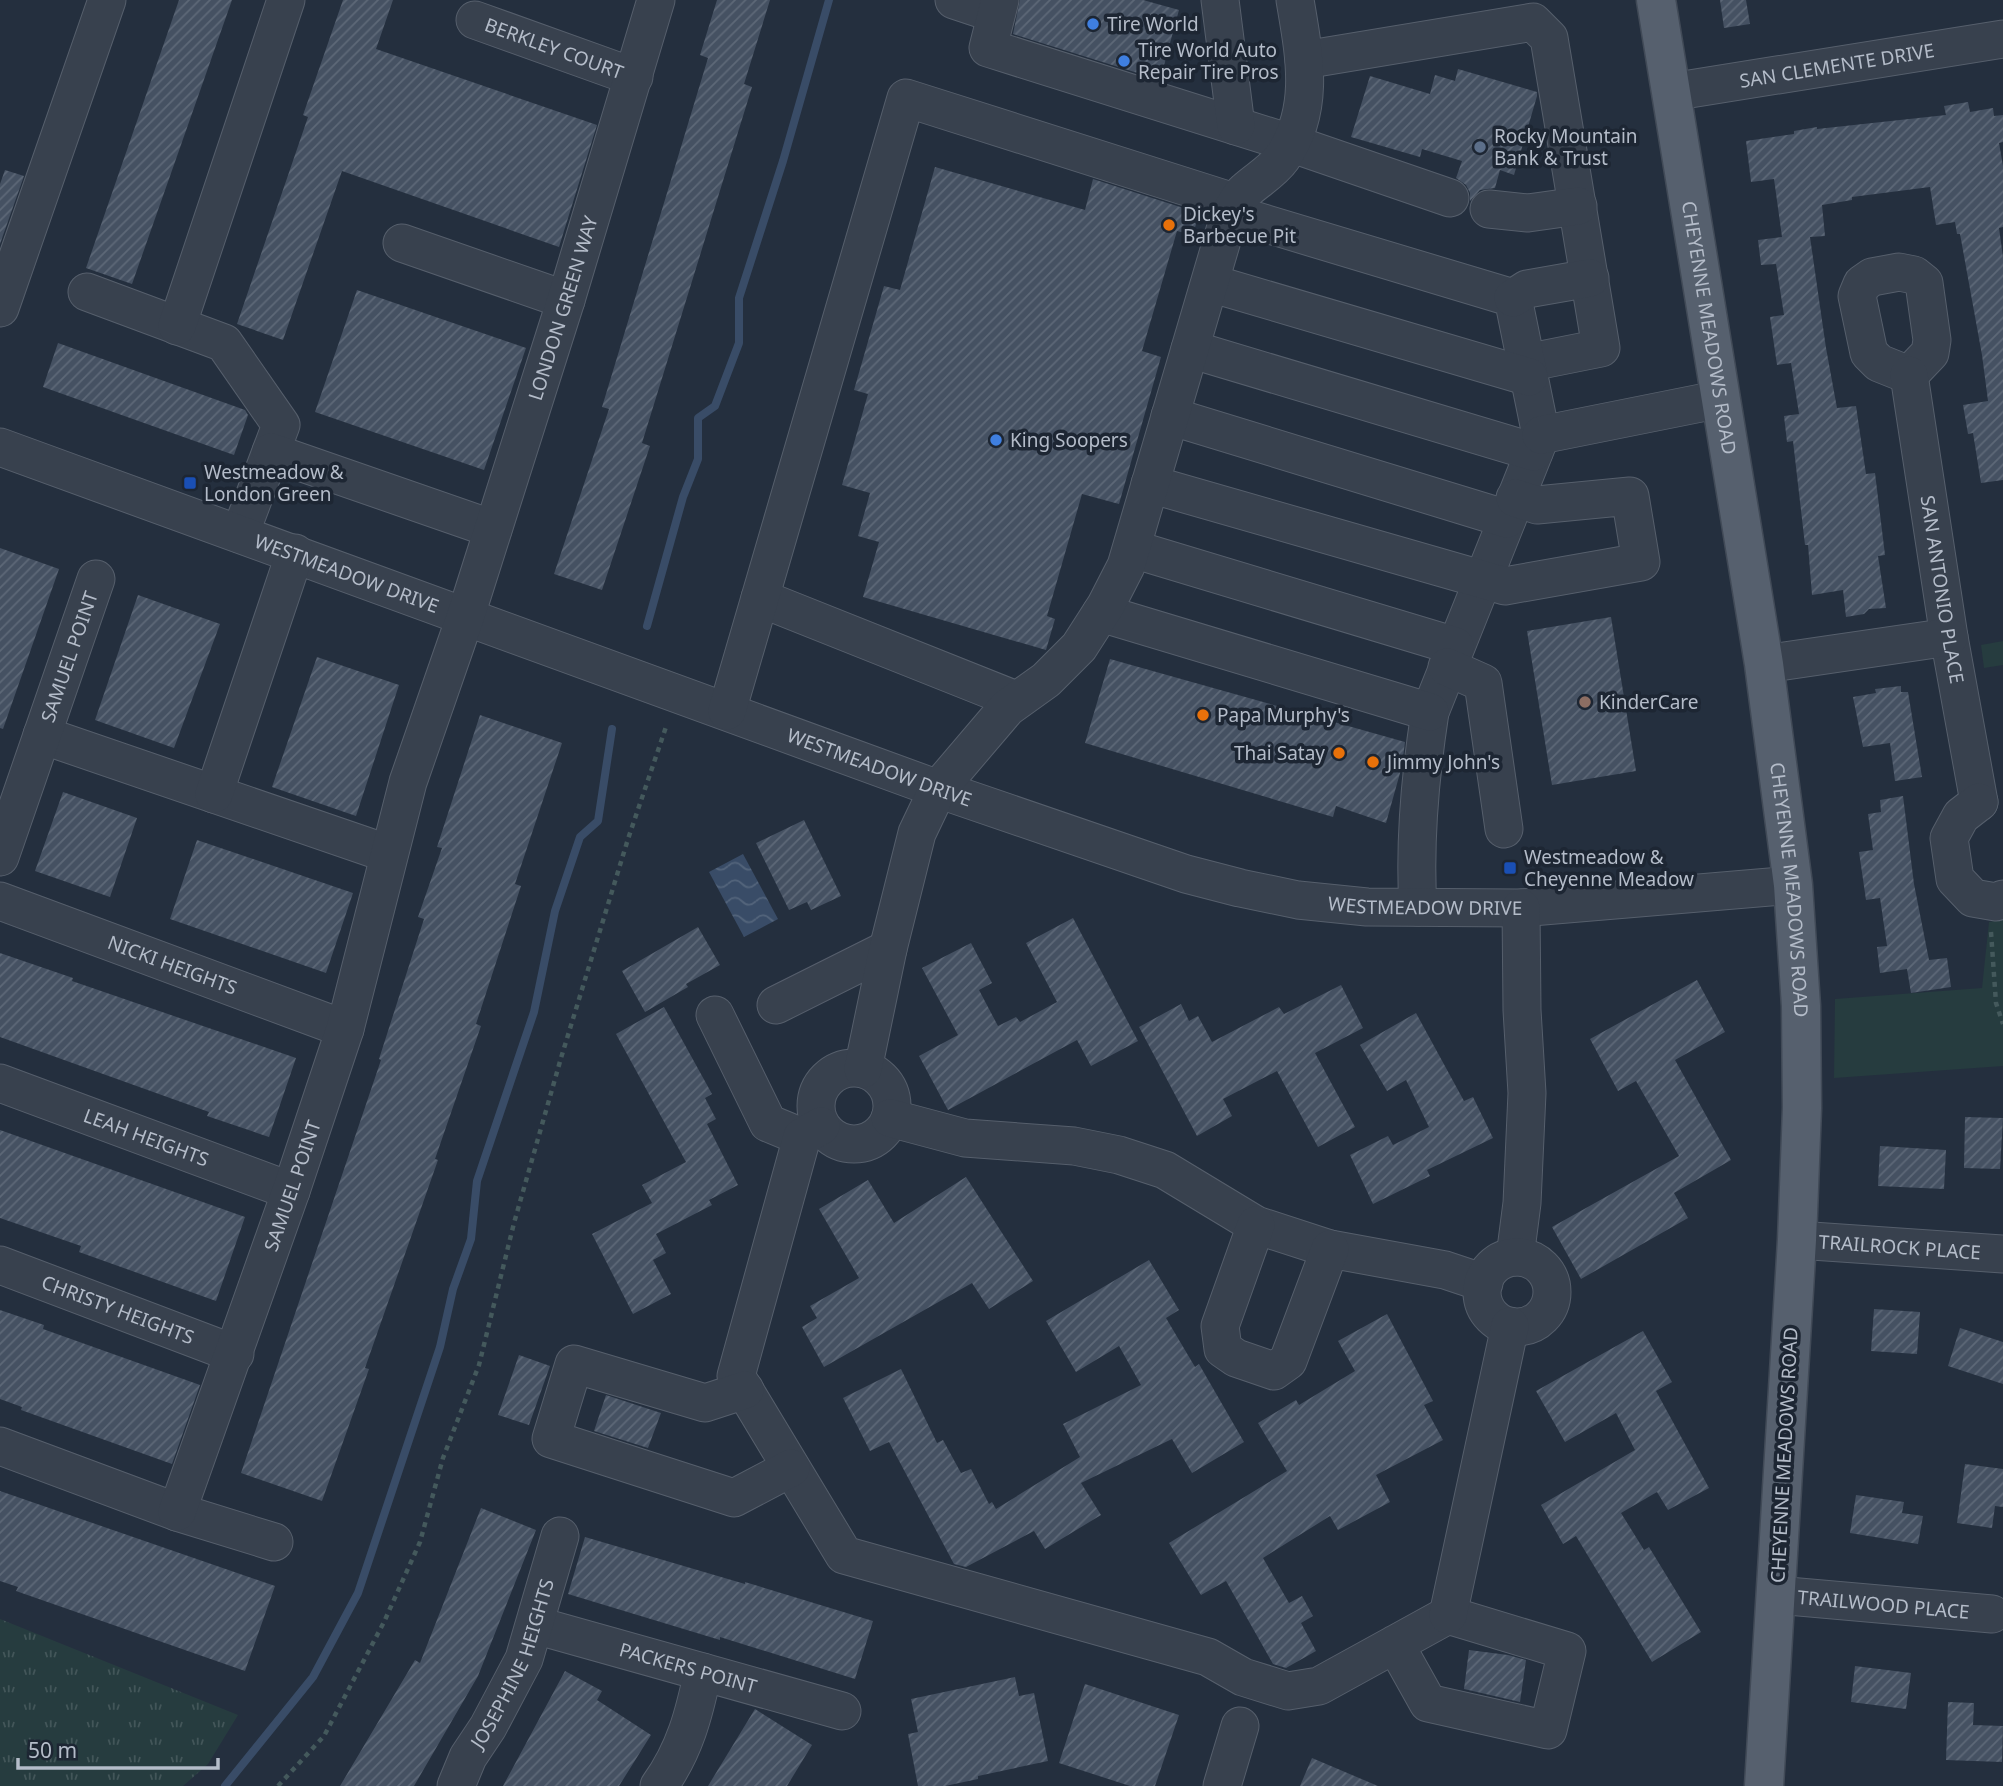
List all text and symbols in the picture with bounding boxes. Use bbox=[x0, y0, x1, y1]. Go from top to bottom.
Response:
place label: Tire World bbox=[1107, 11, 1199, 37]
street label: BERKLEY COURT bbox=[481, 12, 627, 85]
marker: Tire World bbox=[1085, 16, 1101, 32]
place label: Tire World Auto Repair Tire Pros bbox=[1138, 37, 1279, 85]
street label: SAN CLEMENTE DRIVE bbox=[1738, 37, 1936, 94]
marker: Tire World Auto Repair Tire Pros bbox=[1116, 53, 1132, 69]
place label: Rocky Mountain Bank & Trust bbox=[1494, 123, 1638, 171]
marker: Rocky Mountain Bank & Trust bbox=[1472, 139, 1488, 155]
street label: CHEYENNE MEADOWS ROAD bbox=[1676, 199, 1743, 456]
place label: Dickey's Barbecue Pit bbox=[1183, 201, 1296, 249]
street label: LONDON GREEN WAY bbox=[522, 212, 604, 404]
marker: Dickey's Barbecue Pit bbox=[1161, 217, 1177, 233]
place label: King Soopers bbox=[1010, 427, 1128, 453]
marker: King Soopers bbox=[988, 432, 1004, 448]
place label: Westmeadow & London Green bbox=[204, 459, 344, 507]
marker: Westmeadow & London Green bbox=[182, 475, 198, 491]
street label: SAN ANTONIO PLACE bbox=[1915, 494, 1970, 686]
street label: WESTMEADOW DRIVE bbox=[251, 528, 443, 619]
street label: SAMUEL POINT bbox=[35, 587, 104, 726]
place label: KinderCare bbox=[1599, 689, 1699, 715]
marker: KinderCare bbox=[1577, 694, 1593, 710]
place label: Papa Murphy's bbox=[1217, 702, 1350, 728]
marker: Papa Murphy's bbox=[1195, 707, 1211, 723]
street label: WESTMEADOW DRIVE bbox=[784, 722, 975, 813]
place label: Thai Satay bbox=[1234, 740, 1325, 766]
marker: Thai Satay bbox=[1331, 745, 1347, 761]
place label: Jimmy John's bbox=[1385, 749, 1500, 775]
marker: Jimmy John's bbox=[1365, 754, 1381, 770]
street label: CHEYENNE MEADOWS ROAD bbox=[1764, 761, 1814, 1017]
place label: Westmeadow & Cheyenne Meadow bbox=[1524, 844, 1694, 892]
marker: Westmeadow & Cheyenne Meadow bbox=[1502, 860, 1518, 876]
street label: WESTMEADOW DRIVE bbox=[1327, 890, 1522, 921]
street label: NICKI HEIGHTS bbox=[104, 929, 241, 1001]
street label: LEAH HEIGHTS bbox=[80, 1102, 213, 1172]
street label: SAMUEL POINT bbox=[258, 1116, 327, 1255]
street label: TRAILROCK PLACE bbox=[1818, 1229, 1982, 1265]
street label: CHRISTY HEIGHTS bbox=[38, 1269, 198, 1350]
street label: CHEYENNE MEADOWS ROAD bbox=[1764, 1326, 1804, 1584]
street label: JOSEPHINE HEIGHTS bbox=[463, 1576, 560, 1755]
street label: TRAILWOOD PLACE bbox=[1797, 1584, 1971, 1625]
street label: PACKERS POINT bbox=[616, 1636, 760, 1700]
scale bar bbox=[18, 1726, 217, 1770]
text: 50 m bbox=[28, 1736, 77, 1764]

